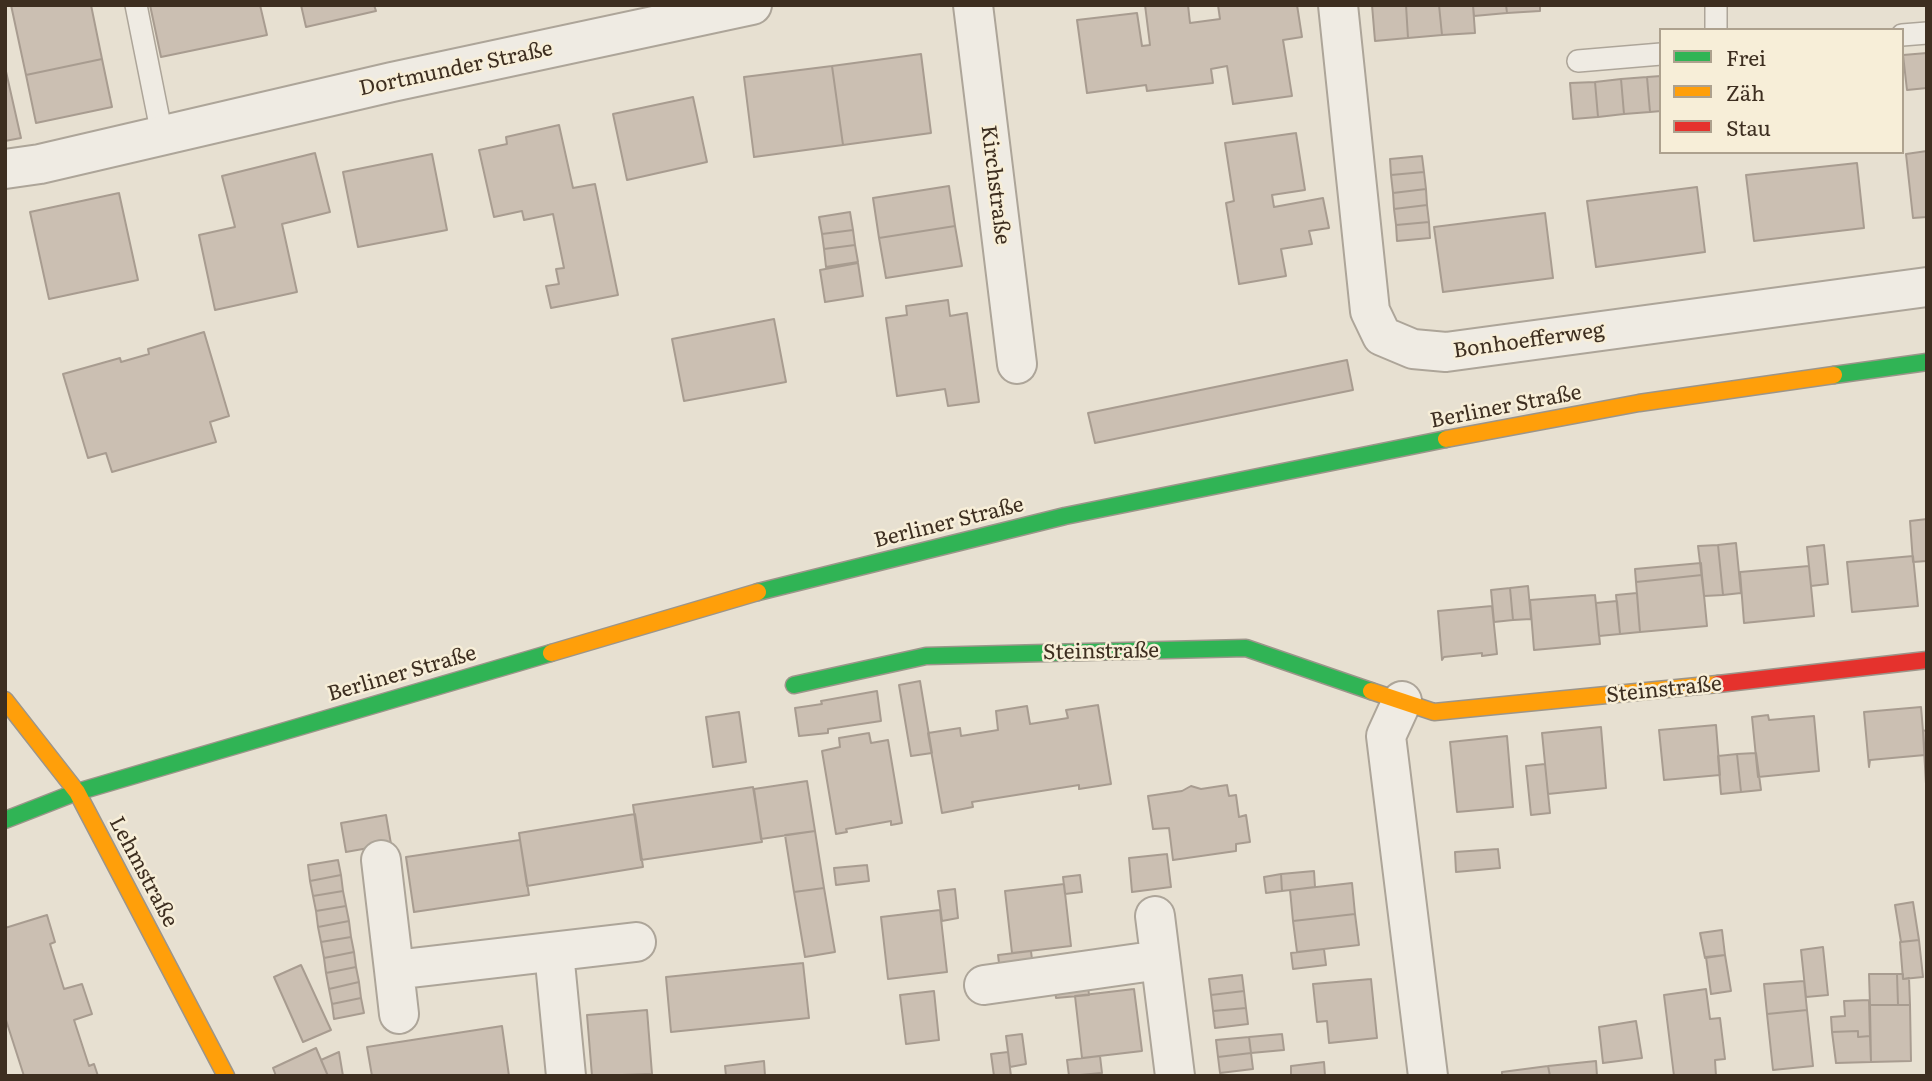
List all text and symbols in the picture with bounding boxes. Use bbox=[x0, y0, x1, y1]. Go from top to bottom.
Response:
legend bbox=[1659, 28, 1904, 154]
street label: Dortmunder Straße bbox=[357, 36, 555, 102]
text: Frei bbox=[1726, 41, 1766, 72]
text: Zäh bbox=[1726, 76, 1765, 107]
text: Stau bbox=[1726, 111, 1771, 142]
street label: Kirchstraße bbox=[975, 124, 1015, 246]
street label: Bonhoefferweg bbox=[1452, 318, 1606, 364]
street label: Berliner Straße bbox=[1428, 380, 1584, 434]
street label: Berliner Straße bbox=[872, 492, 1026, 554]
street label: Steinstraße bbox=[1043, 638, 1159, 666]
street label: Berliner Straße bbox=[325, 641, 479, 707]
street label: Steinstraße bbox=[1605, 671, 1723, 709]
street label: Lehmstraße bbox=[103, 812, 183, 932]

